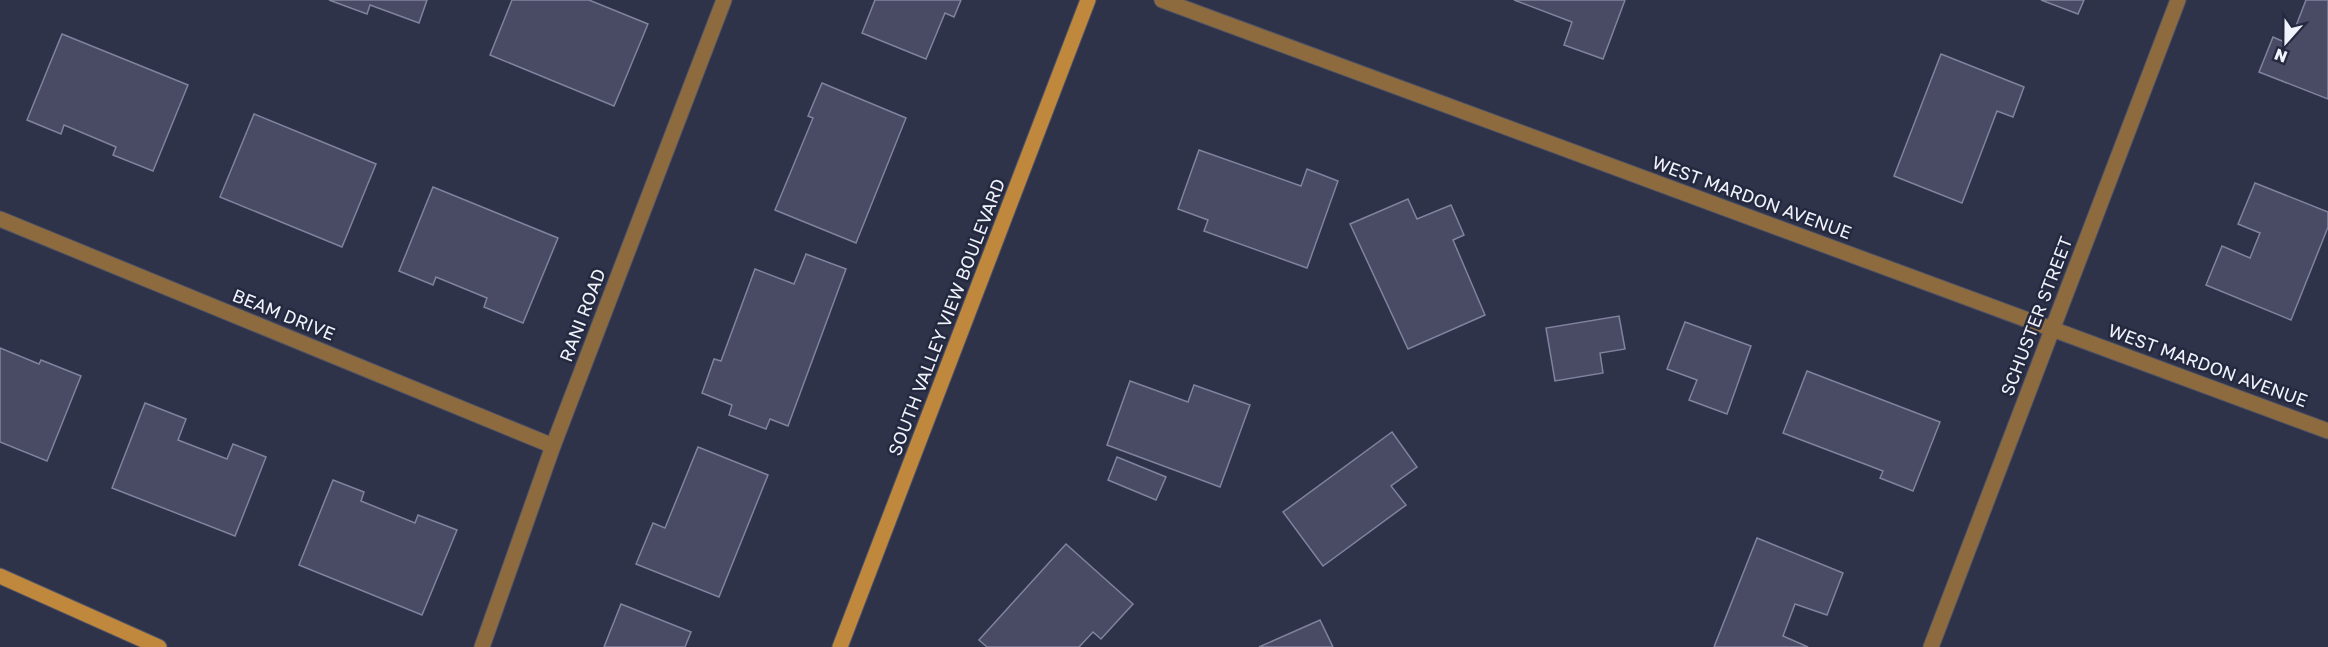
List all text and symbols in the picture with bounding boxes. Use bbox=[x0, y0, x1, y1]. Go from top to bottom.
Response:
north arrow bbox=[2256, 12, 2316, 72]
text: N bbox=[2271, 44, 2290, 68]
street label: WEST MARDON AVENUE bbox=[1649, 151, 1855, 243]
street label: SOUTH VALLEY VIEW BOULEVARD bbox=[883, 175, 1009, 459]
street label: SCHUSTER STREET bbox=[1995, 233, 2077, 399]
street label: RANI ROAD bbox=[554, 265, 610, 365]
street label: BEAM DRIVE bbox=[230, 283, 338, 345]
street label: WEST MARDON AVENUE bbox=[2105, 319, 2311, 411]

